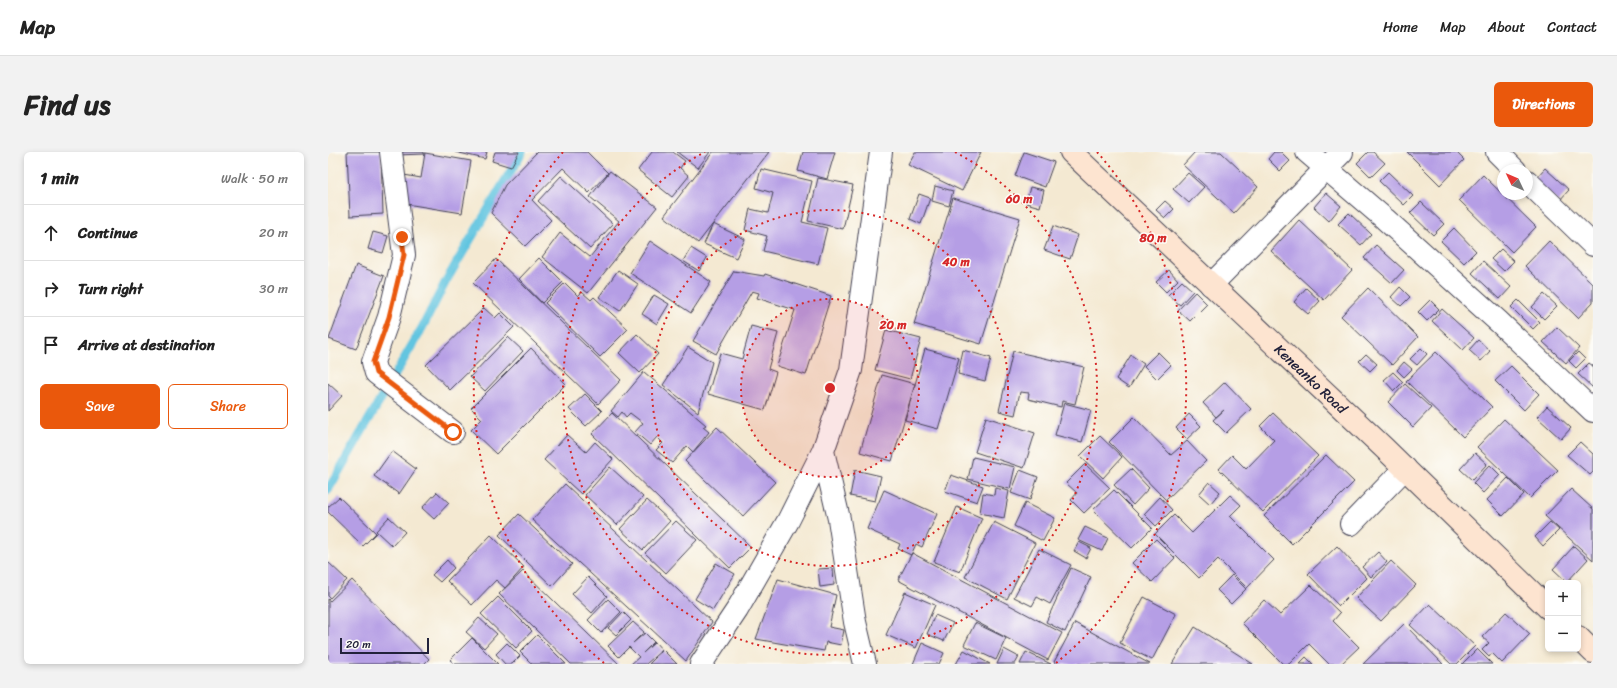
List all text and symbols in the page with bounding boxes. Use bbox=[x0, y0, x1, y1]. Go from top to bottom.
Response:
text: Map bbox=[20, 11, 55, 44]
text: Home bbox=[1383, 15, 1418, 40]
text: Map bbox=[1440, 15, 1466, 40]
text: About bbox=[1488, 15, 1525, 40]
text: Contact bbox=[1547, 15, 1597, 40]
text: Find us bbox=[24, 80, 111, 129]
button: Directions bbox=[1494, 82, 1593, 127]
text: 1 min bbox=[40, 163, 79, 193]
north arrow bbox=[1497, 164, 1533, 200]
text: Walk · 50 m bbox=[221, 167, 288, 190]
text: 60 m bbox=[1005, 188, 1033, 210]
text: Continue bbox=[78, 220, 138, 246]
text: 20 m bbox=[259, 221, 288, 244]
icon: ahead bbox=[40, 222, 62, 244]
text: 80 m bbox=[1138, 227, 1167, 249]
route end bbox=[393, 228, 411, 246]
text: 40 m bbox=[941, 251, 970, 273]
text: Turn right bbox=[78, 276, 143, 302]
text: 30 m bbox=[259, 277, 288, 300]
icon: right bbox=[40, 278, 62, 300]
text: 20 m bbox=[879, 314, 907, 336]
text: Arrive at destination bbox=[78, 332, 215, 358]
icon: arrive bbox=[40, 334, 62, 356]
street label: Keneanko Road bbox=[1268, 338, 1354, 421]
centre of rings bbox=[823, 381, 837, 395]
button: Save bbox=[40, 384, 160, 429]
button: Share bbox=[168, 384, 288, 429]
route start bbox=[444, 423, 462, 441]
map controls bbox=[1545, 580, 1581, 652]
button: + bbox=[1545, 580, 1581, 616]
button: − bbox=[1545, 616, 1581, 652]
text: 20 m bbox=[346, 635, 371, 654]
scale bar bbox=[340, 636, 429, 655]

